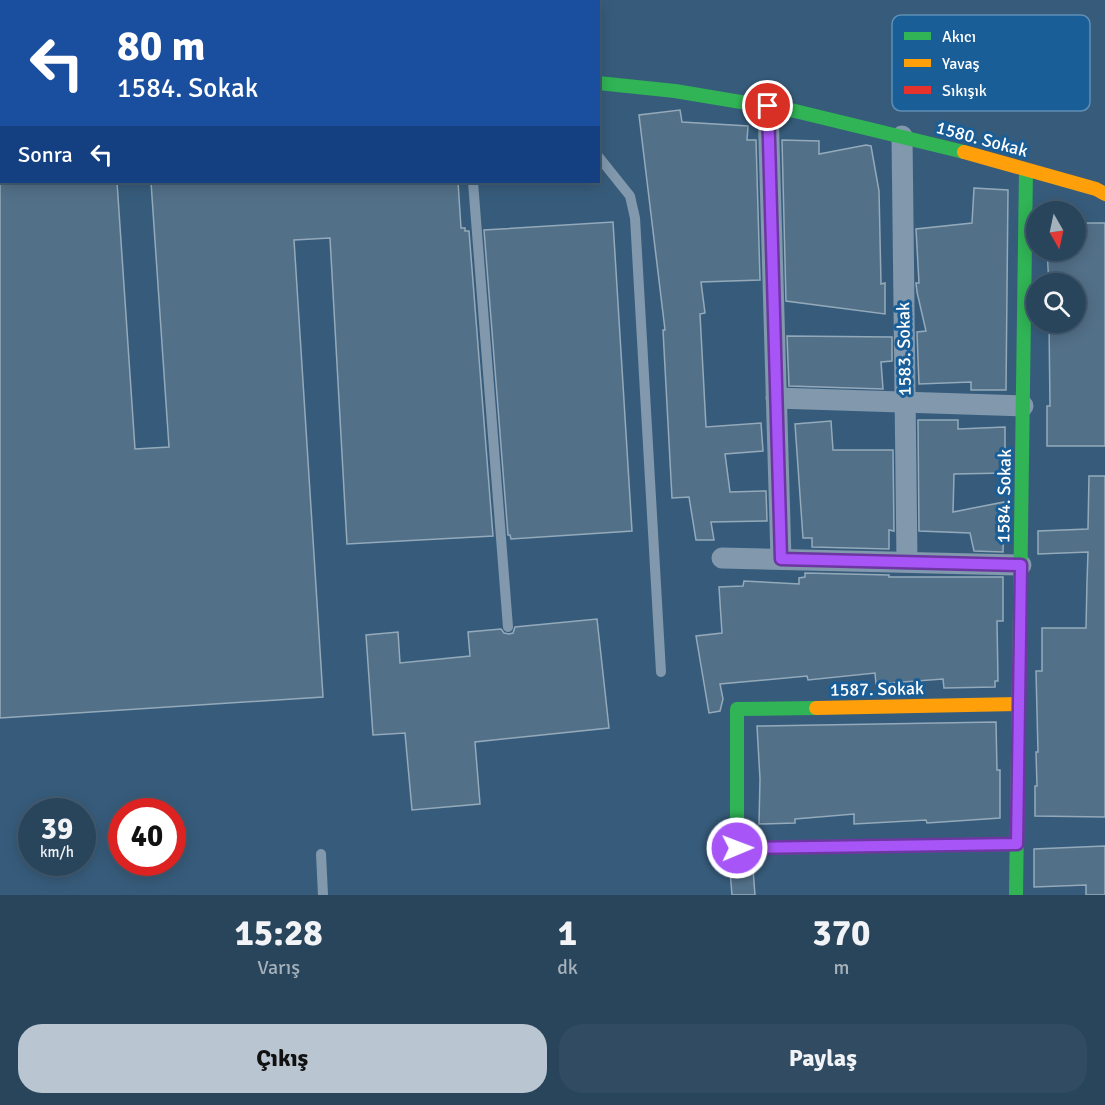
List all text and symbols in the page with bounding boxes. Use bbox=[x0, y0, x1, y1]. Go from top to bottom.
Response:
legend bbox=[892, 15, 1090, 111]
text: 80 m bbox=[117, 21, 206, 72]
icon: left bbox=[18, 24, 96, 102]
text: Akıcı bbox=[942, 27, 976, 47]
text: Yavaş bbox=[942, 54, 980, 74]
text: 1584. Sokak bbox=[117, 72, 258, 105]
pin bbox=[742, 80, 793, 131]
text: Sıkışık bbox=[942, 81, 987, 101]
icon: arrive bbox=[751, 89, 784, 122]
street label: 1580. Sokak bbox=[934, 116, 1030, 162]
icon: left bbox=[85, 138, 118, 171]
text: Sonra bbox=[18, 141, 73, 168]
north arrow bbox=[1026, 201, 1086, 261]
map controls bbox=[1026, 201, 1086, 333]
button: search bbox=[1026, 273, 1086, 333]
street label: 1583. Sokak bbox=[892, 302, 916, 396]
street label: 1584. Sokak bbox=[992, 449, 1016, 543]
street label: 1587. Sokak bbox=[830, 677, 924, 701]
speed limit sign: 40 bbox=[108, 798, 186, 876]
text: 39 bbox=[41, 811, 73, 848]
position arrow bbox=[705, 816, 769, 880]
text: km/h bbox=[40, 843, 74, 861]
text: 15:28 bbox=[234, 911, 323, 956]
text: 1 bbox=[558, 911, 577, 956]
text: 370 bbox=[812, 911, 871, 956]
text: Varış bbox=[257, 955, 300, 980]
text: dk bbox=[557, 955, 578, 980]
text: m bbox=[833, 955, 849, 980]
button: Çıkış bbox=[18, 1024, 547, 1093]
button: Paylaş bbox=[559, 1024, 1087, 1093]

